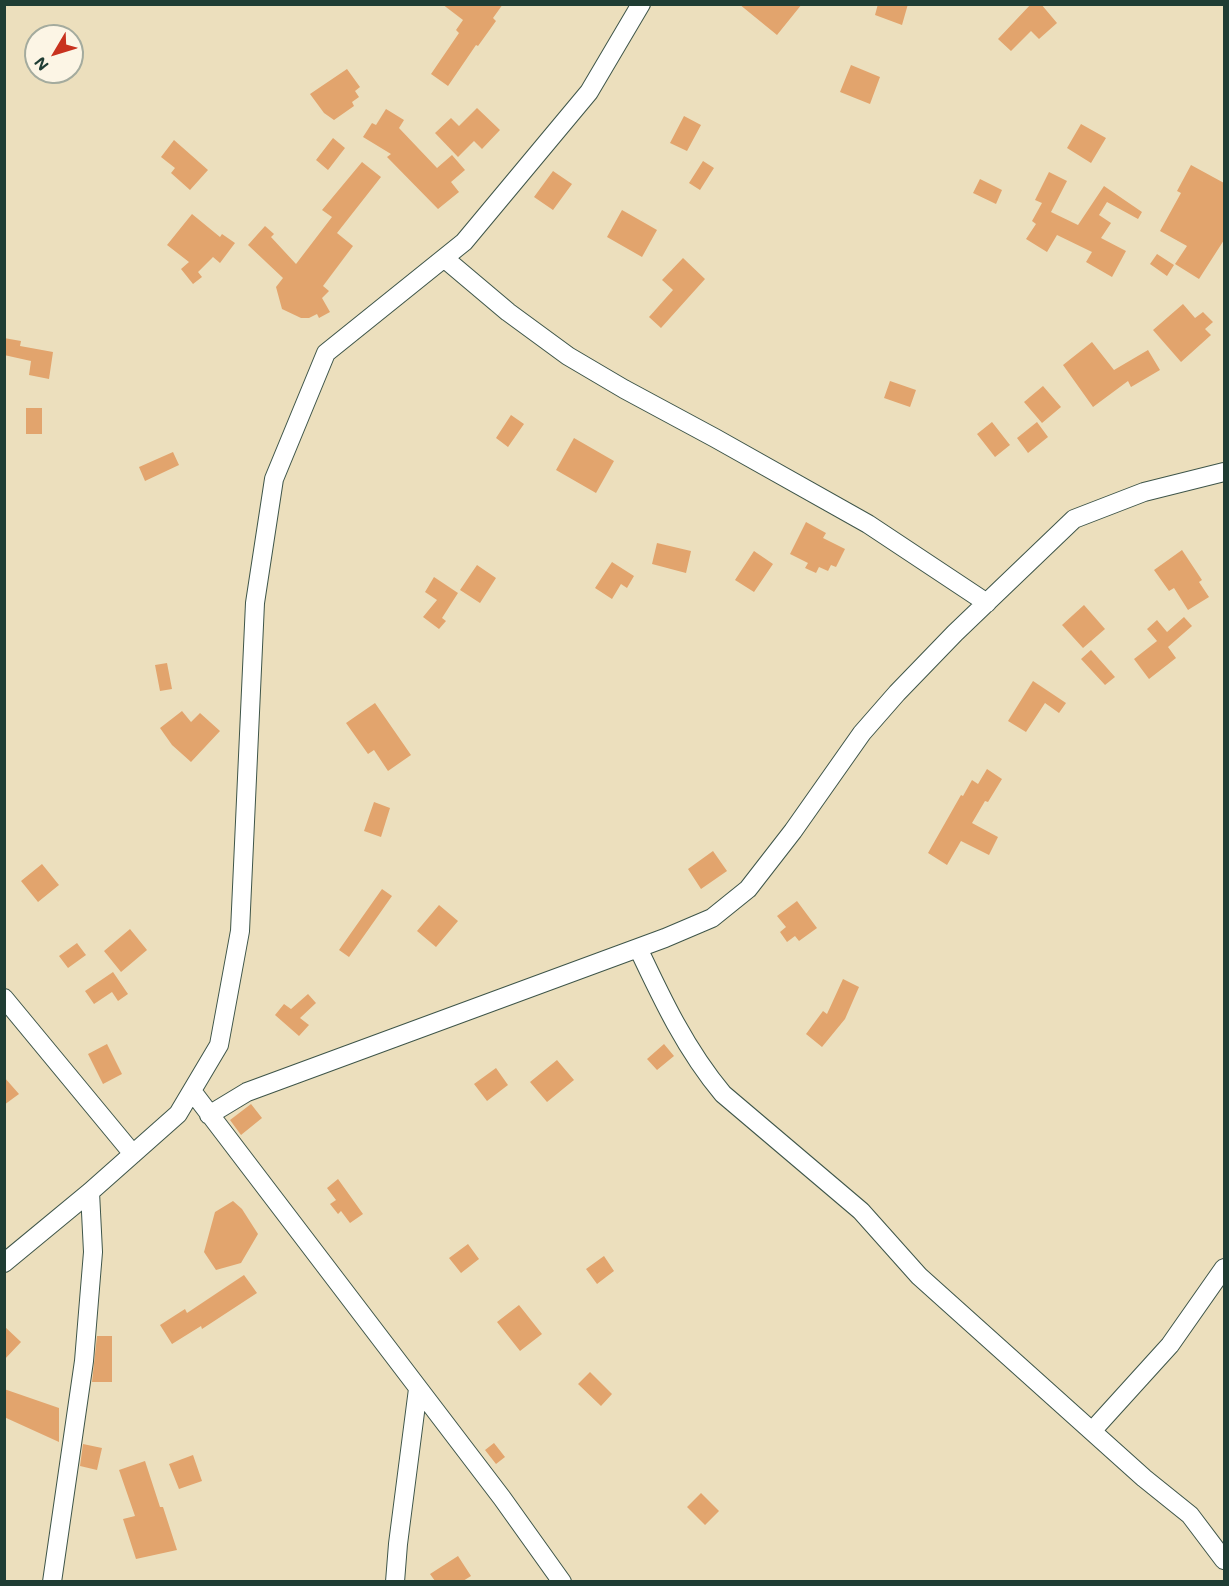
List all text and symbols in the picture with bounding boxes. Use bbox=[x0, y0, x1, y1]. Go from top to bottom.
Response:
north arrow bbox=[24, 24, 84, 84]
text: N bbox=[29, 53, 53, 75]

